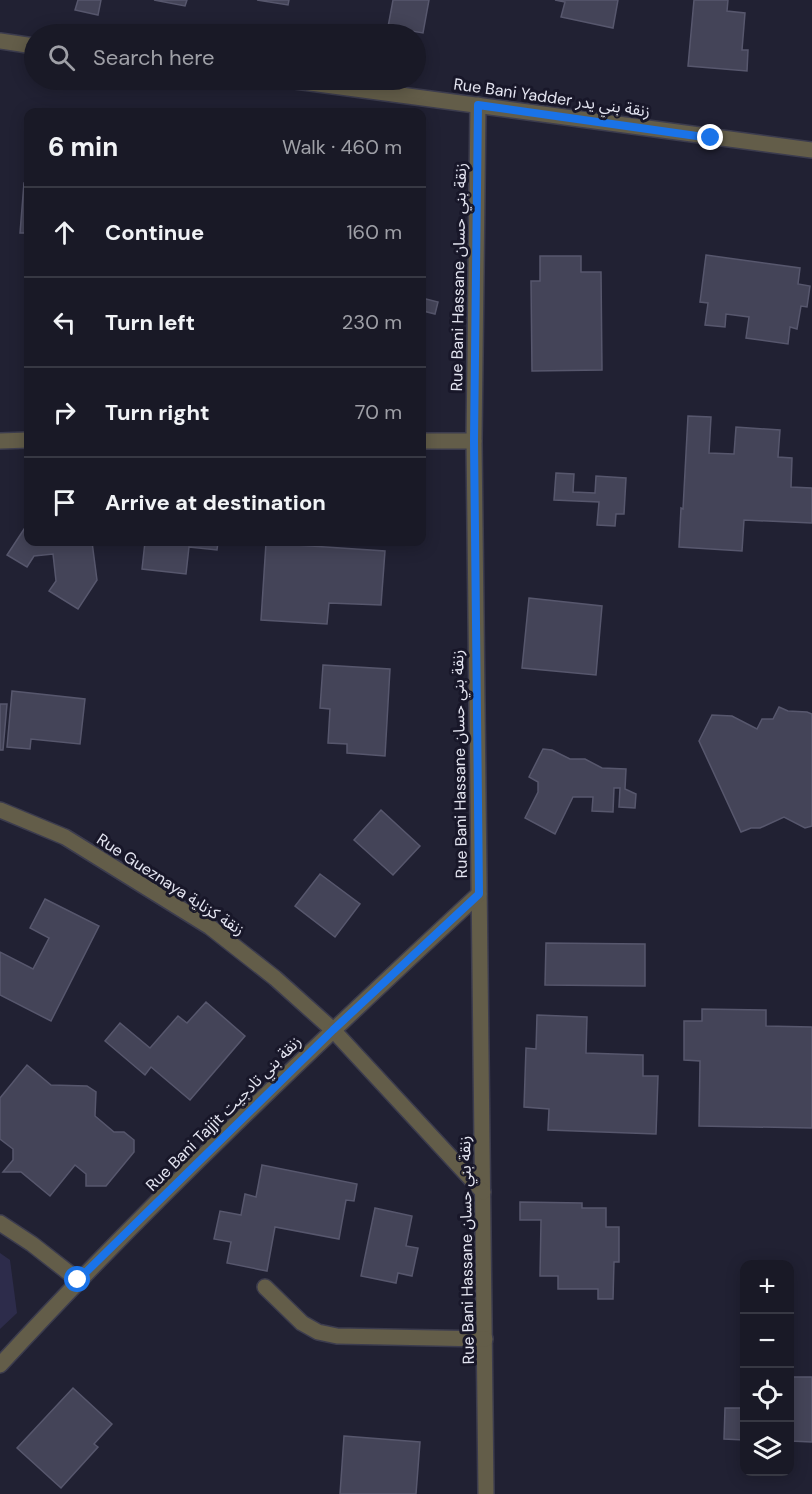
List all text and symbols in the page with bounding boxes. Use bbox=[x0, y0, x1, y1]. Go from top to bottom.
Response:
search box bbox=[24, 24, 426, 90]
icon: search bbox=[45, 41, 78, 74]
text: Search here bbox=[93, 43, 214, 72]
street label: Rue Bani Yadder زنقة بني يدر bbox=[452, 73, 652, 123]
route end bbox=[697, 124, 723, 150]
text: 6 min bbox=[48, 130, 118, 164]
text: Walk · 460 m bbox=[282, 134, 402, 160]
street label: Rue Bani Hassane زنقة بني حسان bbox=[446, 163, 473, 392]
icon: ahead bbox=[48, 216, 81, 249]
text: Continue bbox=[105, 218, 204, 247]
text: 160 m bbox=[346, 219, 402, 245]
icon: left bbox=[48, 306, 81, 339]
text: Turn left bbox=[105, 308, 195, 337]
text: 230 m bbox=[342, 309, 402, 335]
icon: right bbox=[48, 396, 81, 429]
text: Turn right bbox=[105, 398, 210, 427]
text: 70 m bbox=[355, 399, 402, 425]
icon: arrive bbox=[48, 486, 81, 519]
text: Arrive at destination bbox=[105, 488, 326, 517]
street label: Rue Bani Hassane زنقة بني حسان bbox=[447, 649, 474, 878]
street label: Rue Gueznaya زنقة كزناية bbox=[93, 829, 249, 940]
street label: Rue Bani Tajjit زنقة بني تادجيت bbox=[141, 1031, 307, 1197]
street label: Rue Bani Hassane زنقة بني حسان bbox=[454, 1135, 481, 1364]
map controls bbox=[740, 1260, 794, 1476]
button: + bbox=[740, 1260, 794, 1314]
route start bbox=[64, 1266, 90, 1292]
button: − bbox=[740, 1314, 794, 1368]
button: locate bbox=[740, 1368, 794, 1422]
button: layers bbox=[740, 1422, 794, 1476]

